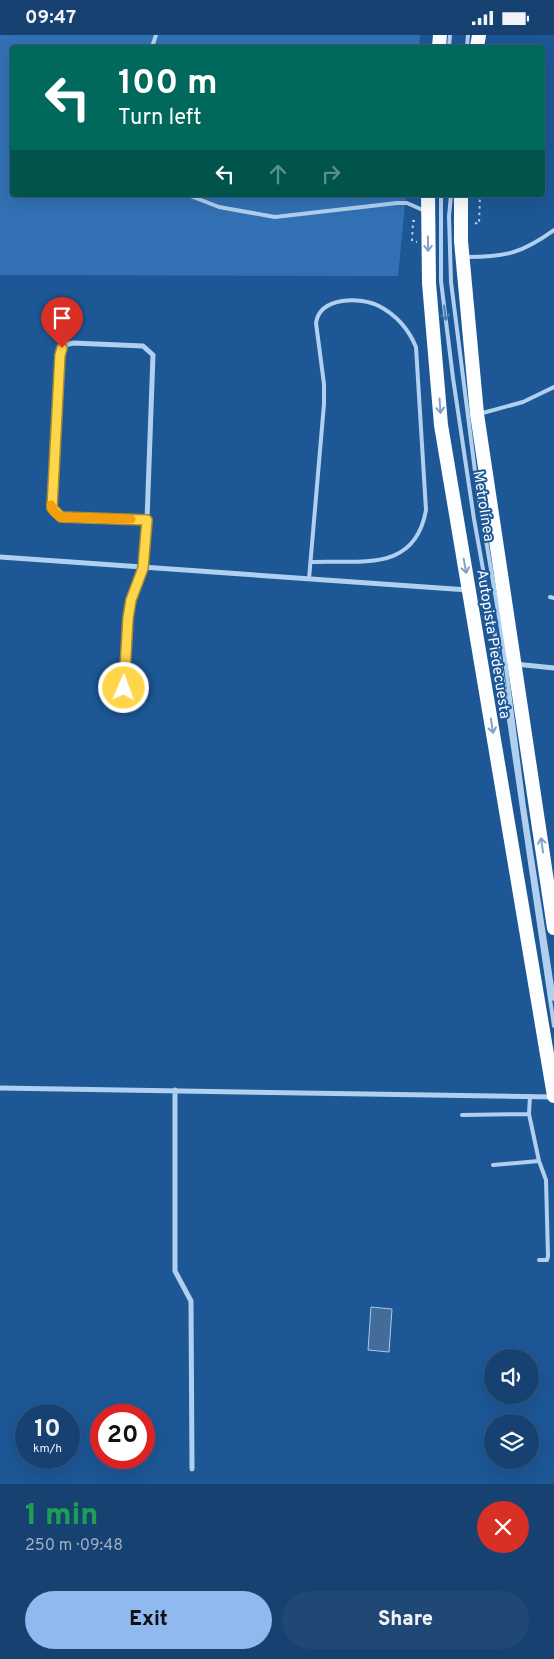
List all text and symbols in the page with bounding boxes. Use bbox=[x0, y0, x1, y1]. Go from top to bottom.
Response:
text: 09:47 bbox=[25, 6, 76, 30]
text: 100 m bbox=[118, 62, 218, 106]
icon: left bbox=[35, 65, 100, 130]
text: Turn left bbox=[118, 105, 201, 132]
icon: left bbox=[211, 160, 239, 188]
icon: ahead bbox=[264, 160, 292, 188]
icon: right bbox=[317, 160, 345, 188]
one-way arrow bbox=[423, 235, 433, 251]
pin bbox=[41, 297, 83, 348]
icon: arrive bbox=[48, 304, 76, 332]
one-way arrow bbox=[440, 305, 450, 321]
one-way arrow bbox=[435, 397, 444, 413]
street label: Metrolínea bbox=[468, 470, 497, 543]
one-way arrow bbox=[460, 558, 470, 574]
street label: Autopista Piedecuesta bbox=[471, 568, 514, 720]
position arrow bbox=[97, 661, 149, 713]
one-way arrow bbox=[487, 718, 497, 734]
one-way arrow bbox=[537, 837, 547, 853]
map controls bbox=[484, 1349, 539, 1469]
button: sound bbox=[484, 1349, 539, 1404]
speed limit sign: 20 bbox=[90, 1404, 155, 1469]
text: 10 bbox=[34, 1414, 61, 1446]
button: layers bbox=[484, 1414, 539, 1469]
text: km/h bbox=[33, 1441, 62, 1457]
text: 1 min bbox=[25, 1498, 98, 1535]
button: close bbox=[477, 1501, 529, 1553]
text: 250 m · 09:48 bbox=[25, 1536, 123, 1556]
button: Exit bbox=[25, 1591, 272, 1649]
button: Share bbox=[282, 1591, 529, 1649]

